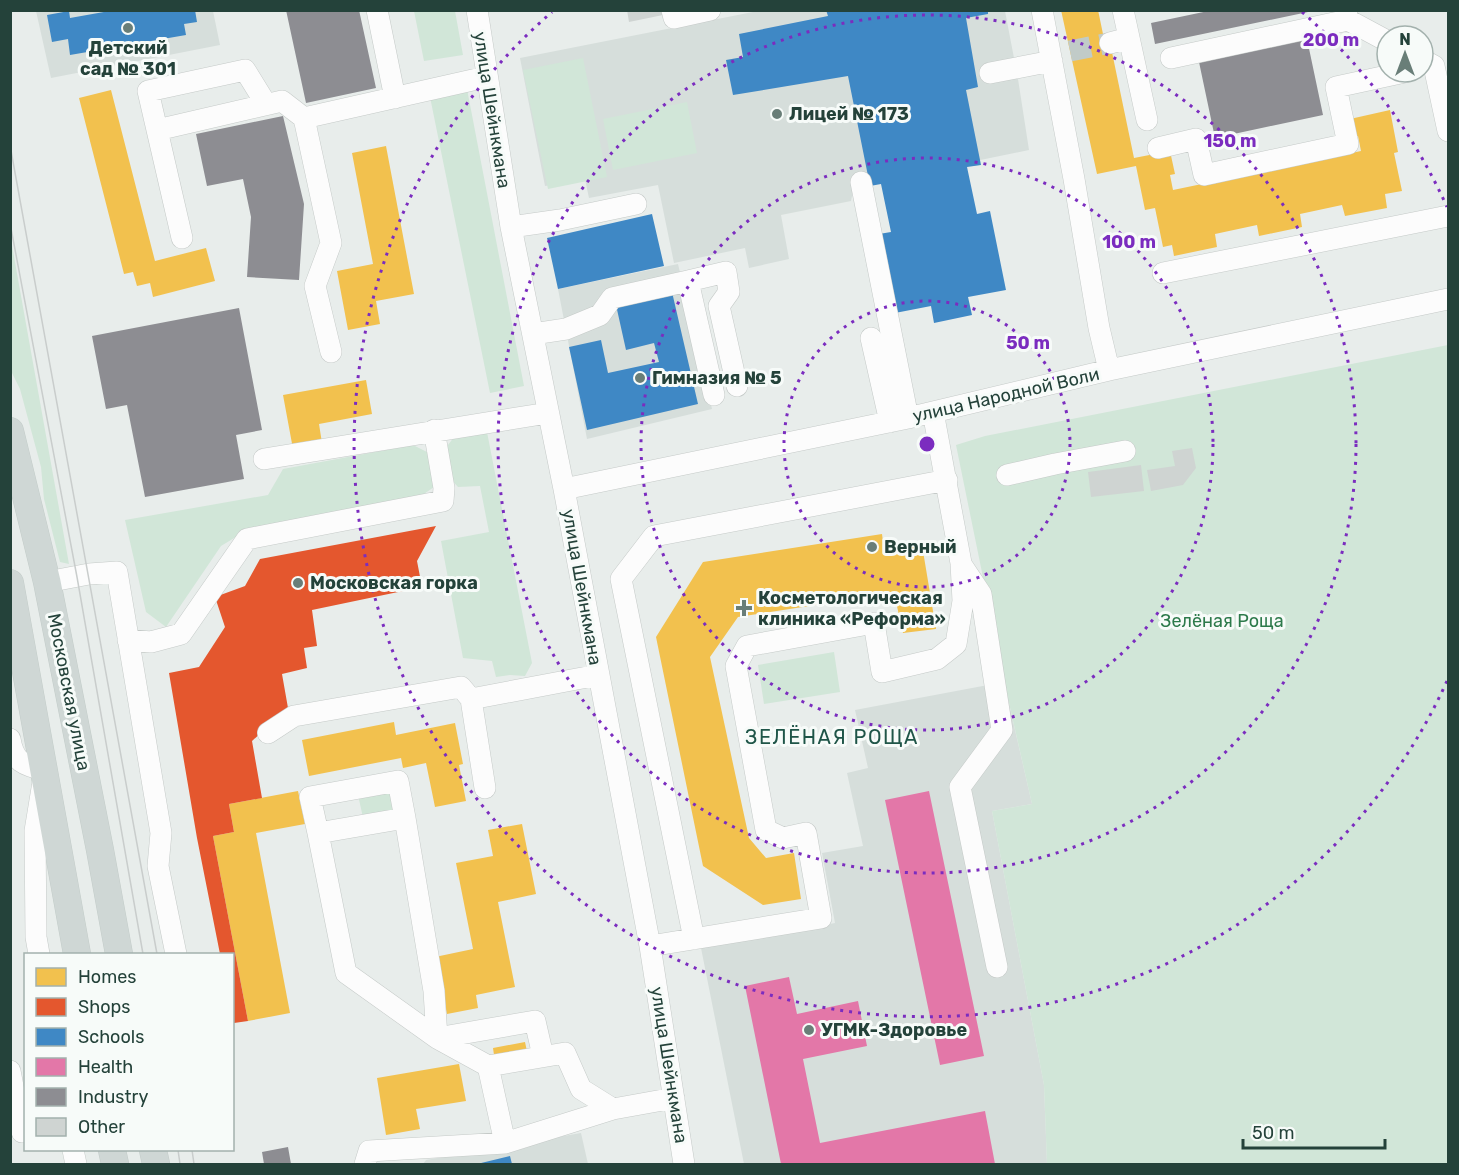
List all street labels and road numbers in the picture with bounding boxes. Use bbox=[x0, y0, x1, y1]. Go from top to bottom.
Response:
street label: улица Шейнкмана bbox=[469, 30, 515, 190]
street label: улица Народной Воли bbox=[910, 363, 1102, 427]
street label: улица Шейнкмана bbox=[557, 507, 607, 667]
street label: Московская улица bbox=[43, 612, 95, 772]
street label: улица Шейнкмана bbox=[646, 985, 692, 1145]

